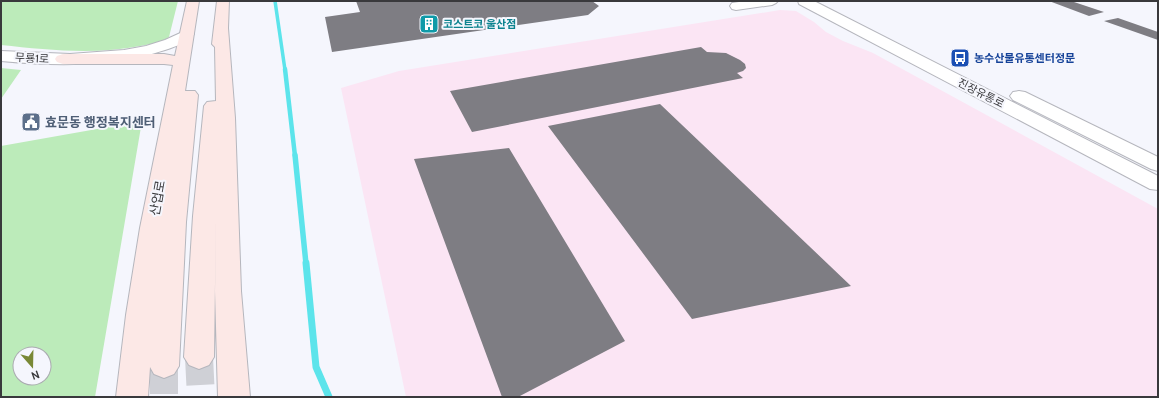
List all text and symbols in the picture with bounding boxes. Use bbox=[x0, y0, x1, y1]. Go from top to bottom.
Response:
building icon: 코스트코 울산점 bbox=[418, 13, 440, 35]
place label: 코스트코 울산점 bbox=[443, 17, 516, 31]
bus stop icon: 농수산물유통센터정문 bbox=[949, 47, 971, 69]
street label: 무룡1로 bbox=[15, 50, 49, 66]
place label: 농수산물유통센터정문 bbox=[974, 51, 1075, 65]
street label: 진장유통로 bbox=[955, 75, 1007, 111]
public building icon: 효문동 행정복지센터 bbox=[20, 111, 42, 133]
place label: 효문동 행정복지센터 bbox=[45, 114, 156, 130]
street label: 산업로 bbox=[146, 179, 168, 217]
north arrow bbox=[12, 346, 52, 386]
text: N bbox=[29, 367, 41, 383]

